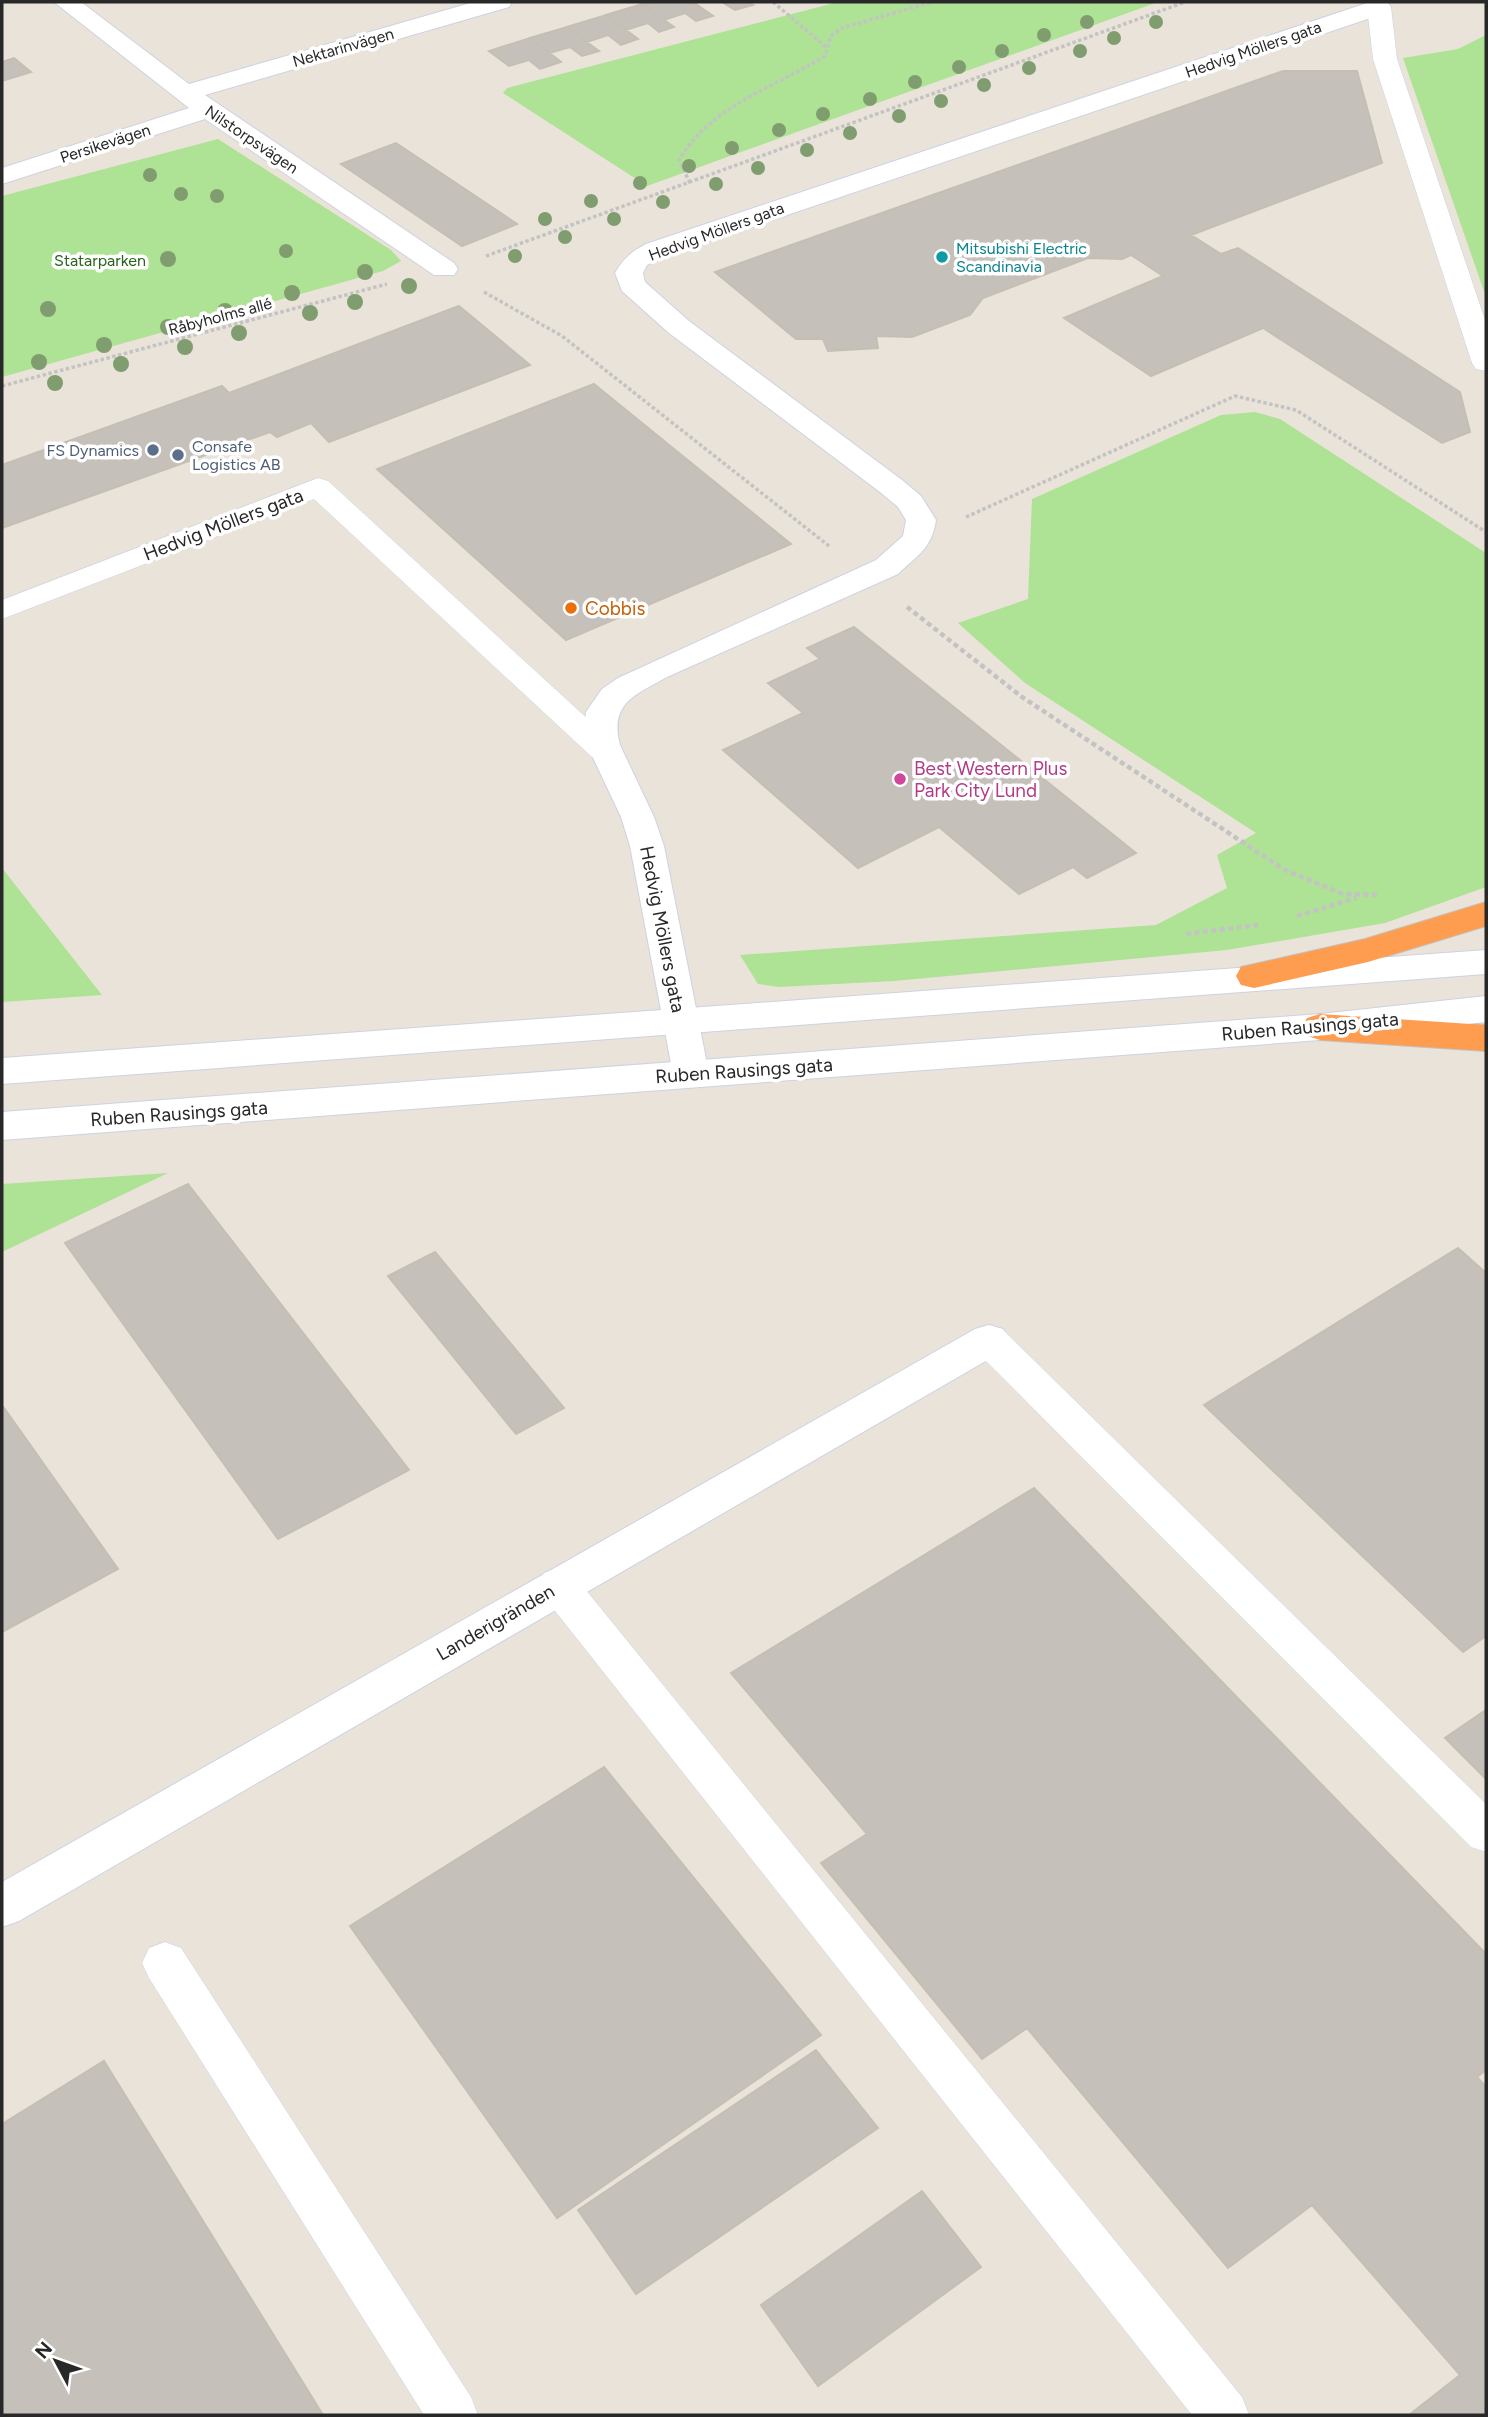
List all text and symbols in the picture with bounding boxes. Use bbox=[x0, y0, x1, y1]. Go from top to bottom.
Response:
street label: Hedvig Möllers gata bbox=[1183, 17, 1324, 82]
street label: Nektarinvägen bbox=[290, 24, 396, 71]
street label: Nilstorpsvägen bbox=[202, 101, 302, 178]
street label: Persikevägen bbox=[57, 120, 153, 167]
street label: Hedvig Möllers gata bbox=[646, 198, 786, 265]
place label: Mitsubishi Electric Scandinavia bbox=[956, 239, 1087, 276]
marker: Mitsubishi Electric Scandinavia bbox=[934, 249, 950, 265]
park label: Statarparken bbox=[54, 251, 146, 270]
street label: Råbyholms allé bbox=[166, 293, 274, 339]
place label: Consafe Logistics AB bbox=[192, 437, 281, 474]
place label: FS Dynamics bbox=[47, 441, 139, 460]
marker: FS Dynamics bbox=[145, 442, 161, 458]
marker: Consafe Logistics AB bbox=[170, 447, 186, 463]
street label: Hedvig Möllers gata bbox=[140, 483, 306, 566]
place label: Cobbis bbox=[585, 597, 645, 620]
marker: Cobbis bbox=[563, 600, 579, 616]
place label: Best Western Plus Park City Lund bbox=[914, 757, 1067, 802]
marker: Best Western Plus Park City Lund bbox=[892, 771, 908, 787]
street label: Hedvig Möllers gata bbox=[635, 844, 690, 1014]
street label: Ruben Rausings gata bbox=[1221, 1007, 1400, 1046]
street label: Ruben Rausings gata bbox=[655, 1053, 833, 1088]
street label: Ruben Rausings gata bbox=[90, 1096, 268, 1131]
street label: Landerigränden bbox=[432, 1579, 558, 1666]
north arrow bbox=[21, 2326, 91, 2396]
text: N bbox=[30, 2337, 57, 2363]

